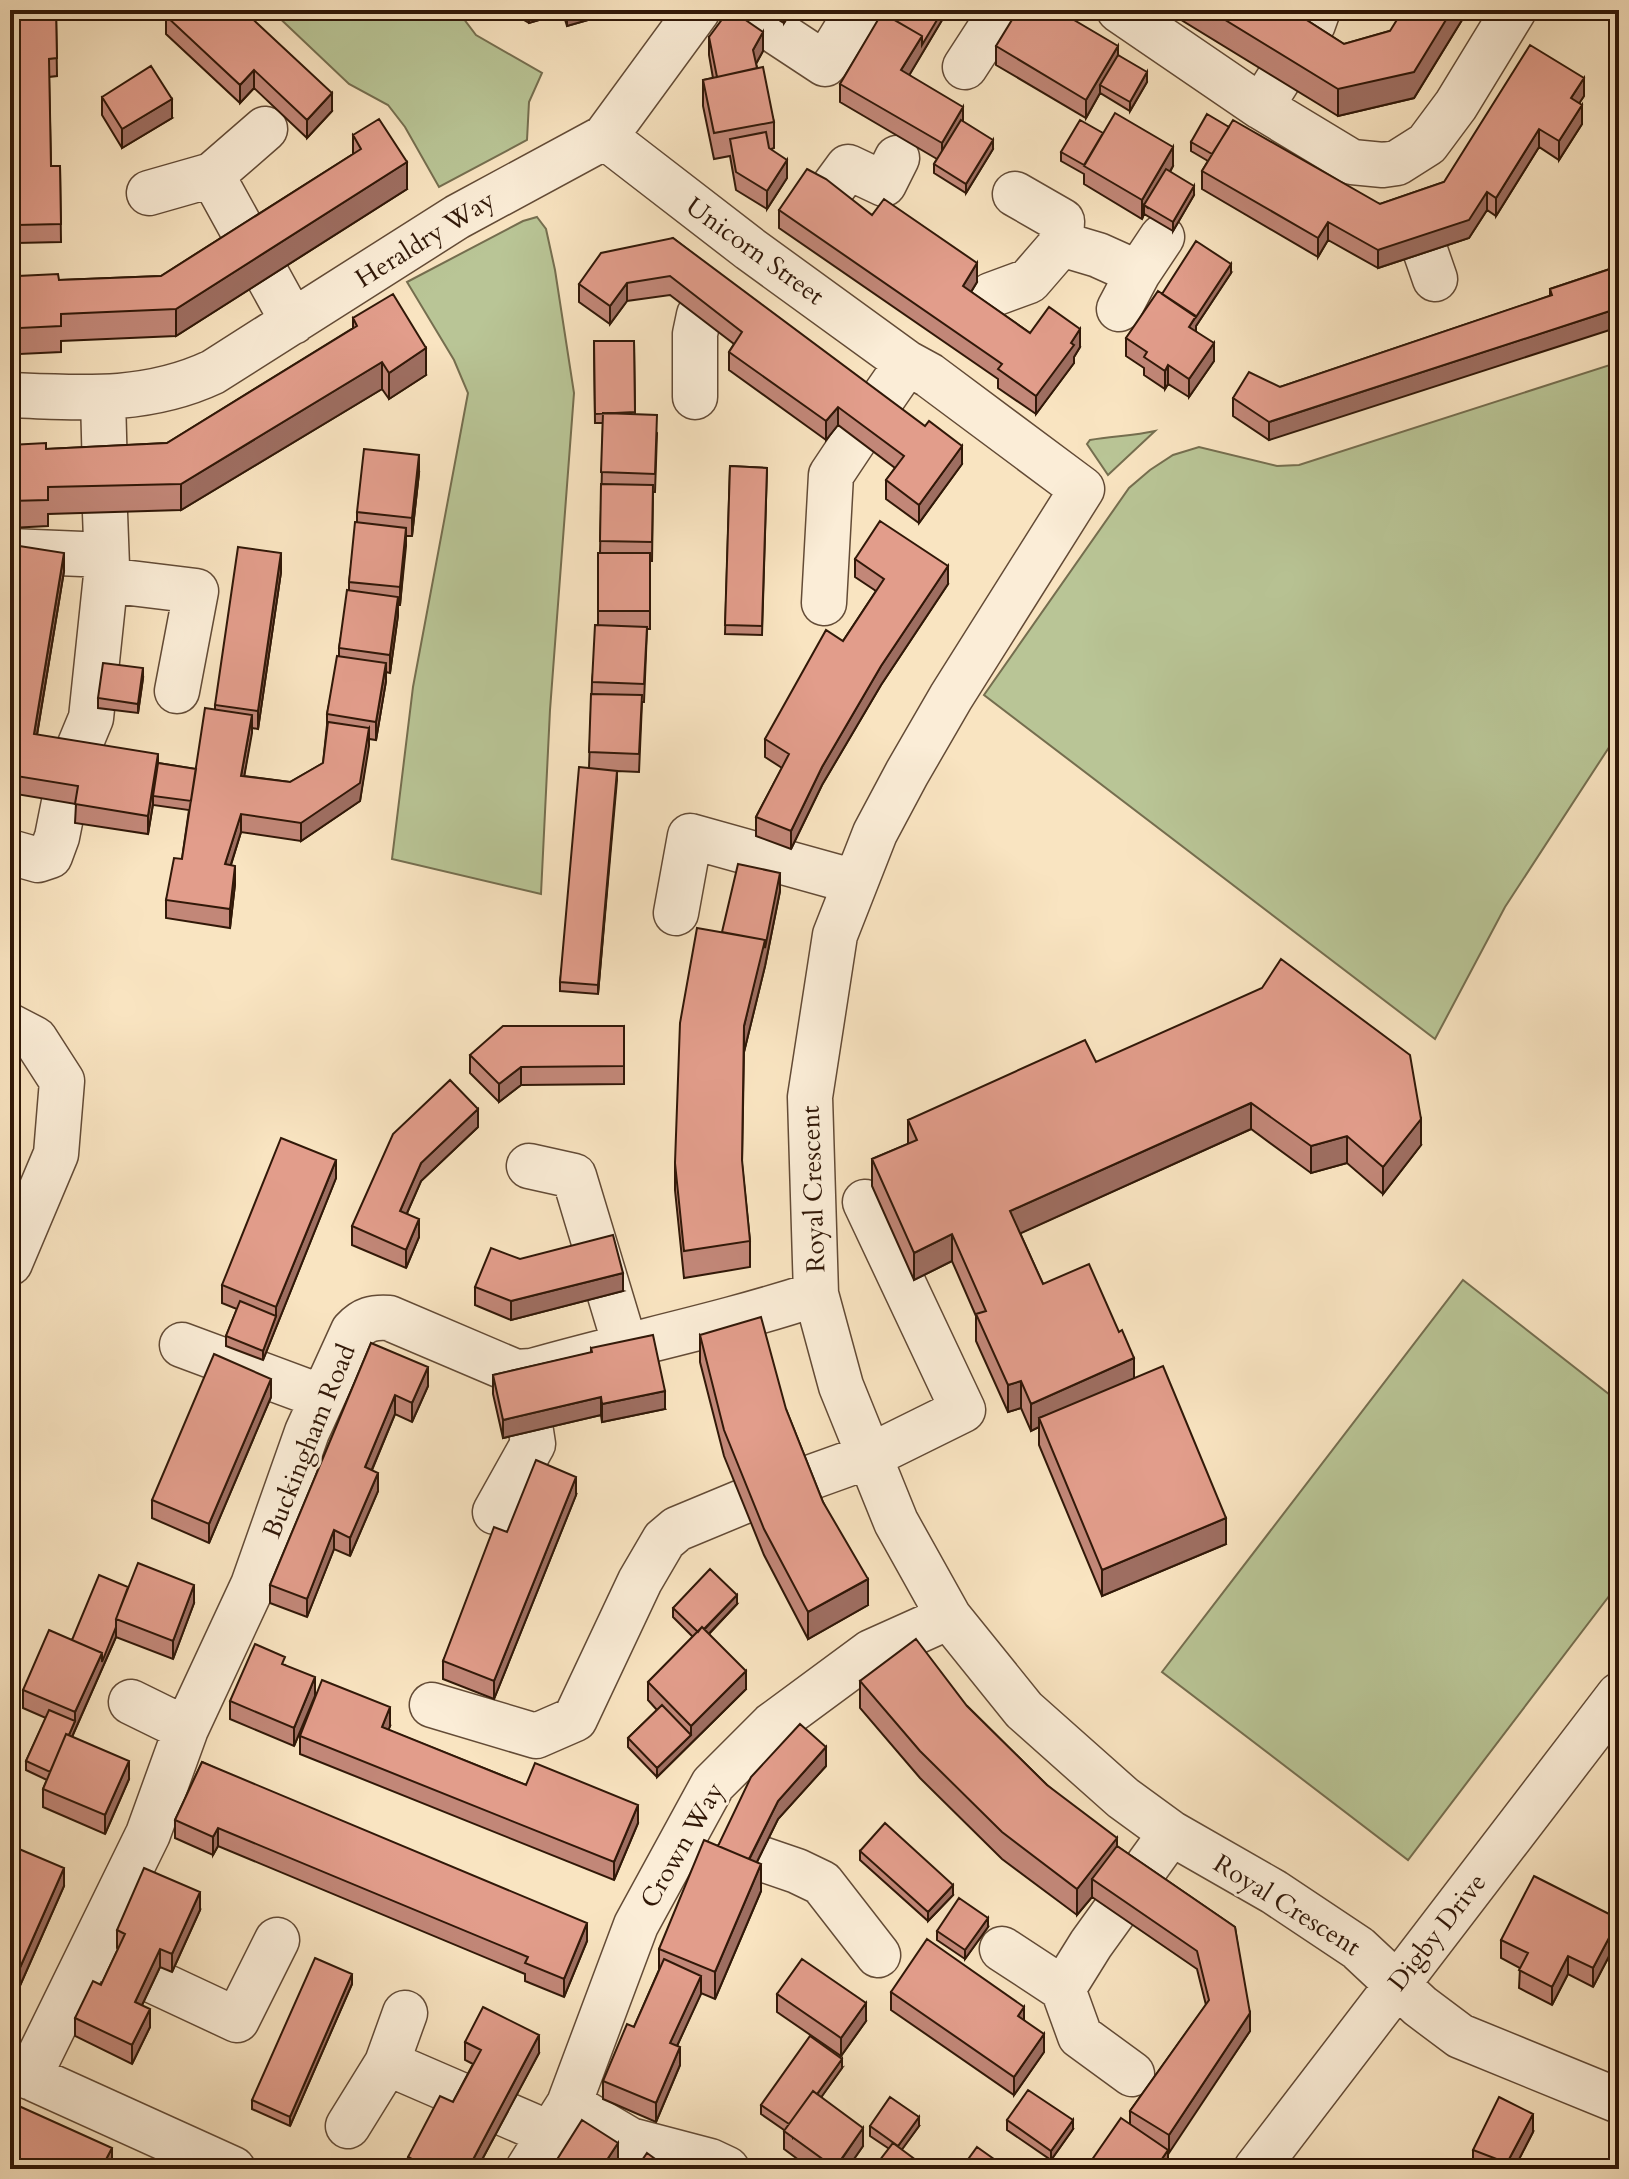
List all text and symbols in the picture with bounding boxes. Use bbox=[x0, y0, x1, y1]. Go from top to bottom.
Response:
street label: Heraldry Way bbox=[348, 182, 502, 296]
street label: Unicorn Street bbox=[679, 189, 831, 313]
street label: Royal Crescent bbox=[793, 1105, 833, 1273]
street label: Buckingham Road bbox=[254, 1339, 364, 1543]
street label: Crown Way bbox=[632, 1776, 732, 1914]
street label: Royal Crescent bbox=[1207, 1846, 1367, 1964]
street label: Digby Drive bbox=[1380, 1866, 1494, 1998]

